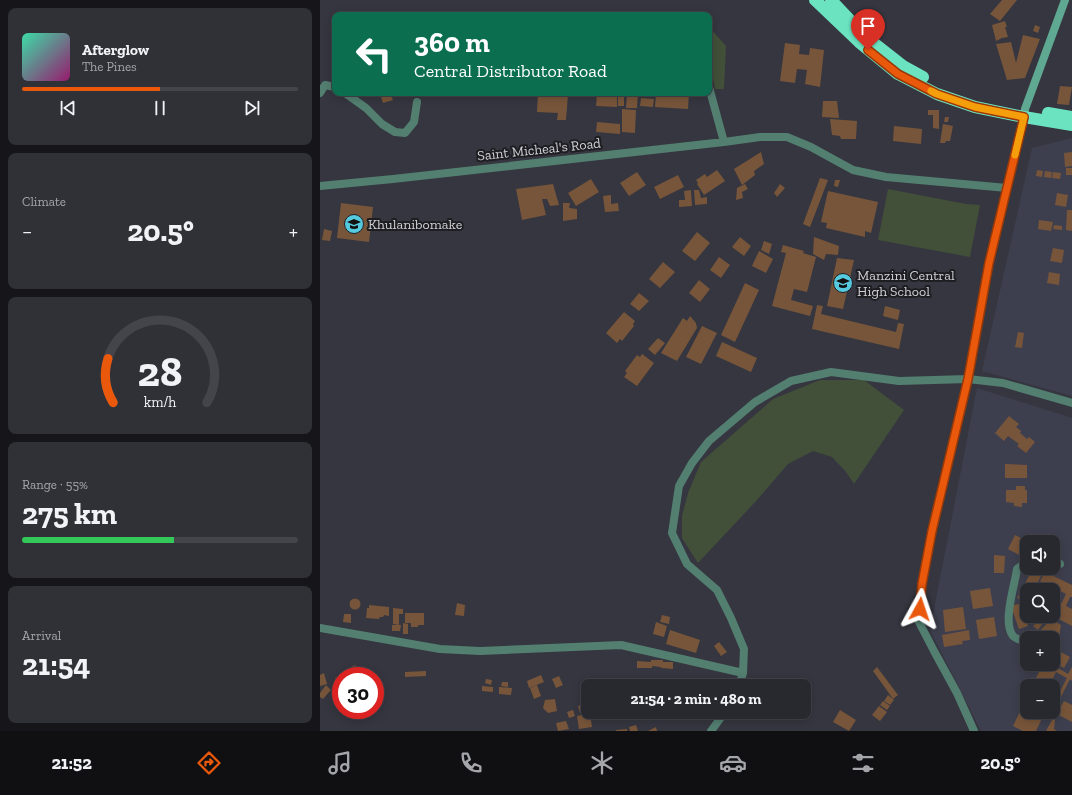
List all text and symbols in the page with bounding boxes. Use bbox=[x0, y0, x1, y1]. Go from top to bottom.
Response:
pin bbox=[851, 9, 885, 50]
icon: arrive bbox=[857, 15, 879, 37]
text: 360 m bbox=[414, 26, 490, 59]
icon: left bbox=[348, 28, 400, 80]
text: Afterglow bbox=[82, 41, 149, 59]
text: The Pines bbox=[82, 59, 137, 74]
text: Central Distributor Road bbox=[414, 60, 607, 82]
icon: previous bbox=[57, 97, 79, 119]
icon: pause bbox=[149, 97, 171, 119]
icon: next bbox=[241, 97, 263, 119]
street label: Saint Micheal's Road bbox=[476, 135, 602, 164]
text: Climate bbox=[22, 194, 66, 209]
text: 20.5° bbox=[127, 213, 194, 249]
school or university icon: Khulanibomake bbox=[343, 213, 365, 235]
place label: Khulanibomake bbox=[368, 216, 463, 233]
text: − bbox=[22, 218, 32, 245]
text: + bbox=[289, 218, 298, 245]
place label: Manzini Central High School bbox=[857, 267, 955, 300]
school or university icon: Manzini Central High School bbox=[832, 272, 854, 294]
text: 28 bbox=[138, 347, 182, 397]
text: km/h bbox=[144, 394, 176, 411]
text: Range · 55% bbox=[22, 477, 88, 492]
text: 275 km bbox=[22, 496, 117, 532]
map controls bbox=[1020, 535, 1060, 719]
button: sound bbox=[1020, 535, 1060, 575]
button: search bbox=[1020, 583, 1060, 623]
position arrow bbox=[899, 588, 941, 630]
text: Arrival bbox=[22, 628, 61, 643]
button: + bbox=[1020, 631, 1060, 671]
text: 21:54 bbox=[22, 647, 90, 683]
speed limit sign: 30 bbox=[332, 667, 384, 719]
button: − bbox=[1020, 679, 1060, 719]
text: 21:54 · 2 min · 480 m bbox=[631, 690, 761, 708]
icon: directions bbox=[195, 749, 223, 777]
icon: music bbox=[326, 749, 354, 777]
icon: phone bbox=[457, 749, 485, 777]
icon: climate bbox=[588, 749, 616, 777]
icon: car bbox=[719, 749, 747, 777]
icon: filters bbox=[849, 749, 877, 777]
text: 21:52 bbox=[51, 752, 92, 774]
text: 20.5° bbox=[980, 752, 1020, 774]

